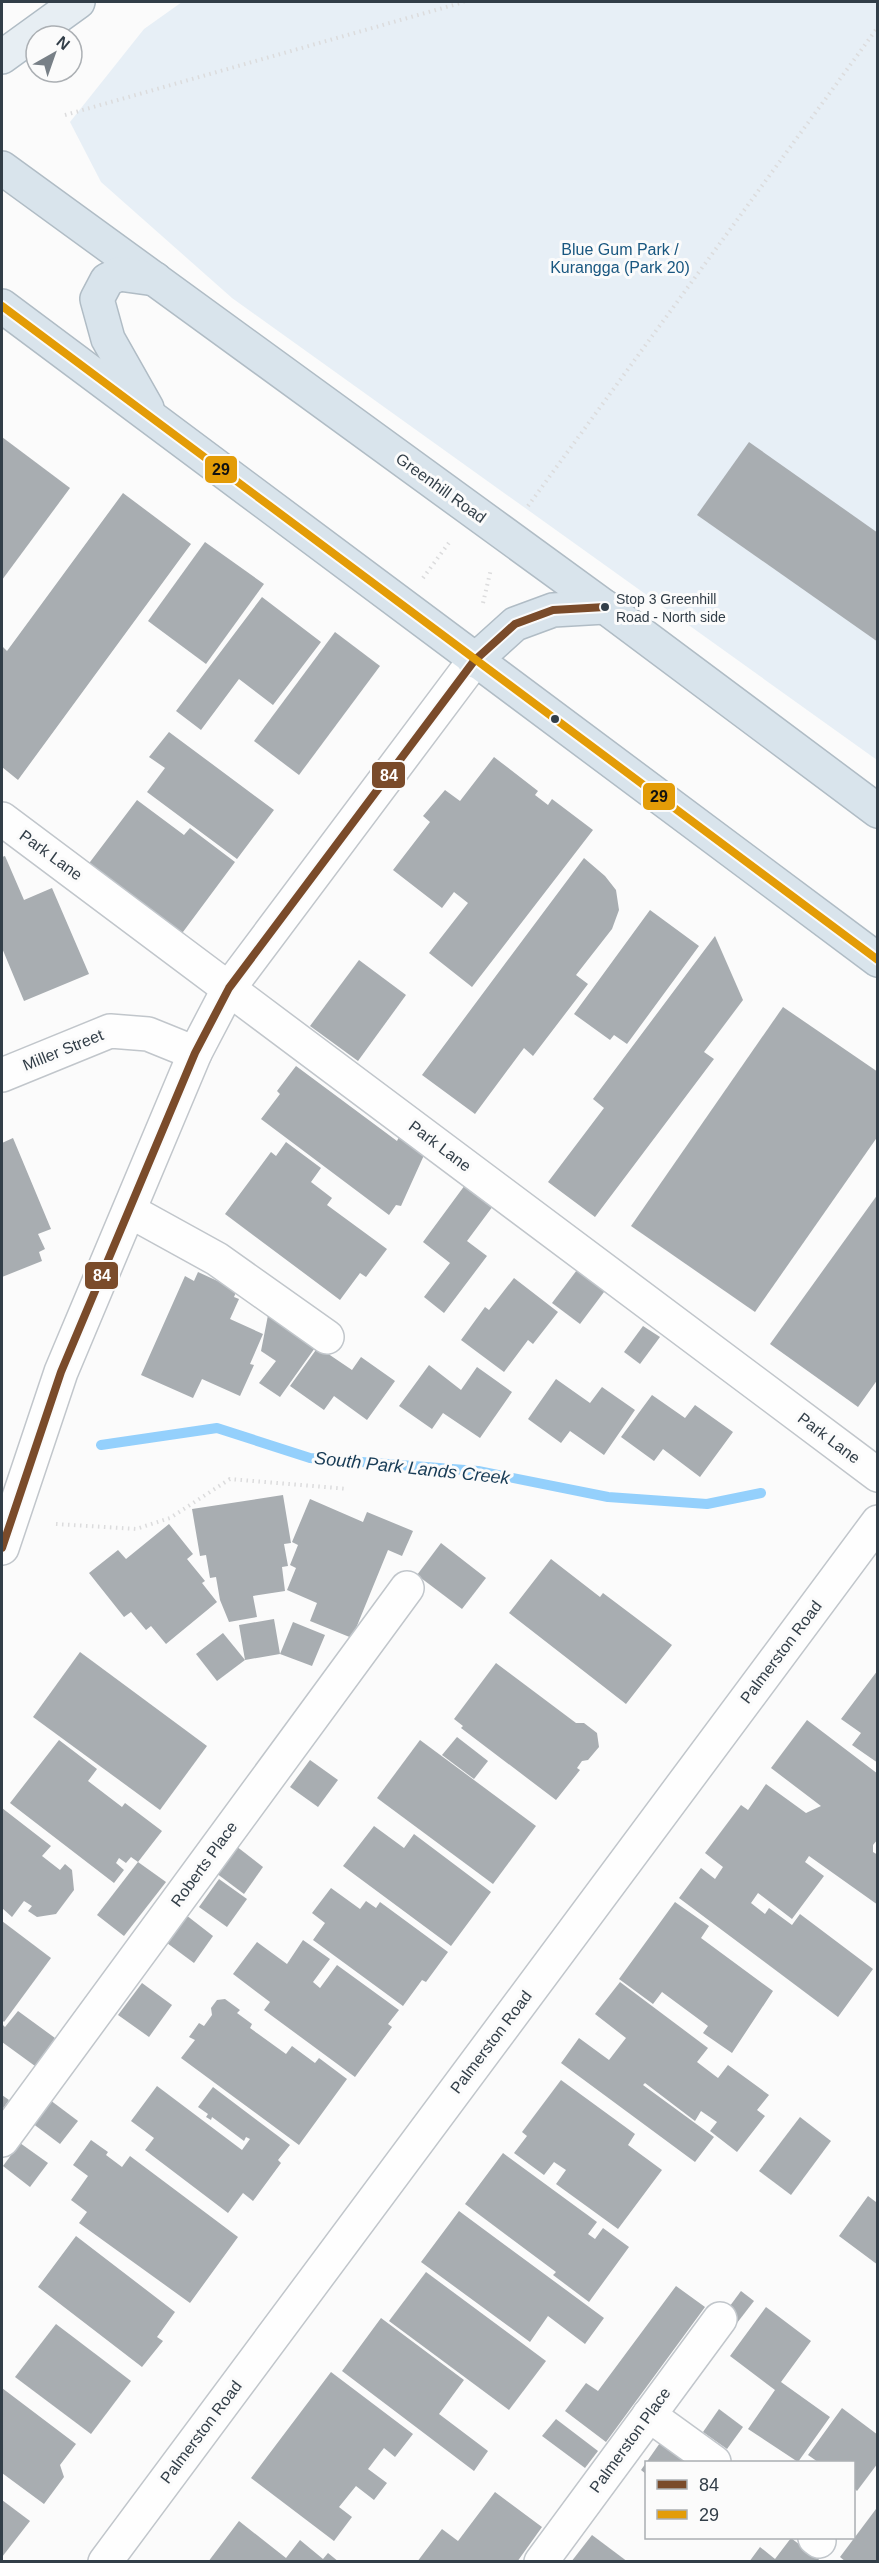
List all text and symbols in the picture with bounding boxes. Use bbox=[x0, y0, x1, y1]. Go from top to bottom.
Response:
north arrow bbox=[24, 24, 84, 84]
text: N bbox=[53, 33, 73, 53]
park label: Blue Gum Park / Kurangga (Park 20) bbox=[550, 241, 690, 276]
street label: Greenhill Road bbox=[393, 450, 489, 526]
line badge: 29 bbox=[204, 455, 238, 484]
text: 29 bbox=[212, 461, 230, 478]
place label: Stop 3 Greenhill Road - North side bbox=[616, 591, 726, 625]
marker: Stop 3 Greenhill Road - North side bbox=[599, 601, 611, 613]
unlabelled marker bbox=[549, 713, 561, 725]
line badge: 84 bbox=[371, 761, 406, 789]
text: 84 bbox=[380, 767, 398, 784]
line badge: 29 bbox=[642, 782, 676, 811]
text: 29 bbox=[650, 788, 668, 805]
street label: Park Lane bbox=[16, 827, 86, 883]
street label: Miller Street bbox=[20, 1026, 106, 1074]
street label: Park Lane bbox=[406, 1117, 474, 1175]
line badge: 84 bbox=[84, 1261, 119, 1290]
text: 84 bbox=[93, 1267, 111, 1284]
street label: Park Lane bbox=[795, 1409, 863, 1467]
water label: South Park Lands Creek bbox=[313, 1448, 512, 1488]
street label: Palmerston Road bbox=[737, 1598, 825, 1706]
street label: Roberts Place bbox=[168, 1818, 240, 1910]
street label: Palmerston Road bbox=[447, 1988, 535, 2096]
street label: Palmerston Road bbox=[157, 2378, 245, 2486]
street label: Palmerston Place bbox=[586, 2384, 674, 2496]
legend bbox=[645, 2461, 855, 2539]
text: 84 bbox=[699, 2475, 719, 2495]
text: 29 bbox=[699, 2505, 719, 2525]

